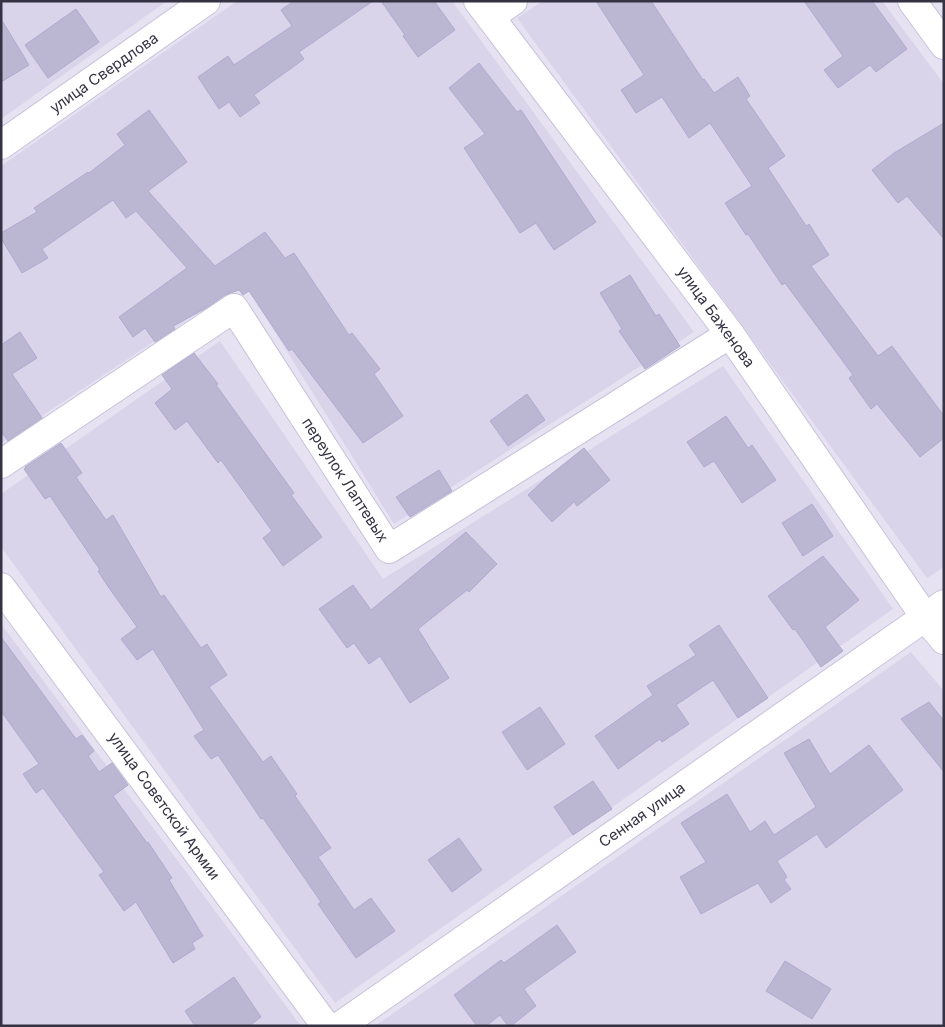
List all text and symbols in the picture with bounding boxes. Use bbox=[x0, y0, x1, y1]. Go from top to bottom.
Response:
street label: улица Свердлова bbox=[46, 28, 162, 117]
street label: улица Баженова bbox=[673, 262, 759, 371]
street label: переулок Лаптевых bbox=[298, 414, 393, 546]
street label: улица Советской Армии bbox=[104, 728, 224, 883]
street label: Сенная улица bbox=[595, 778, 689, 851]

